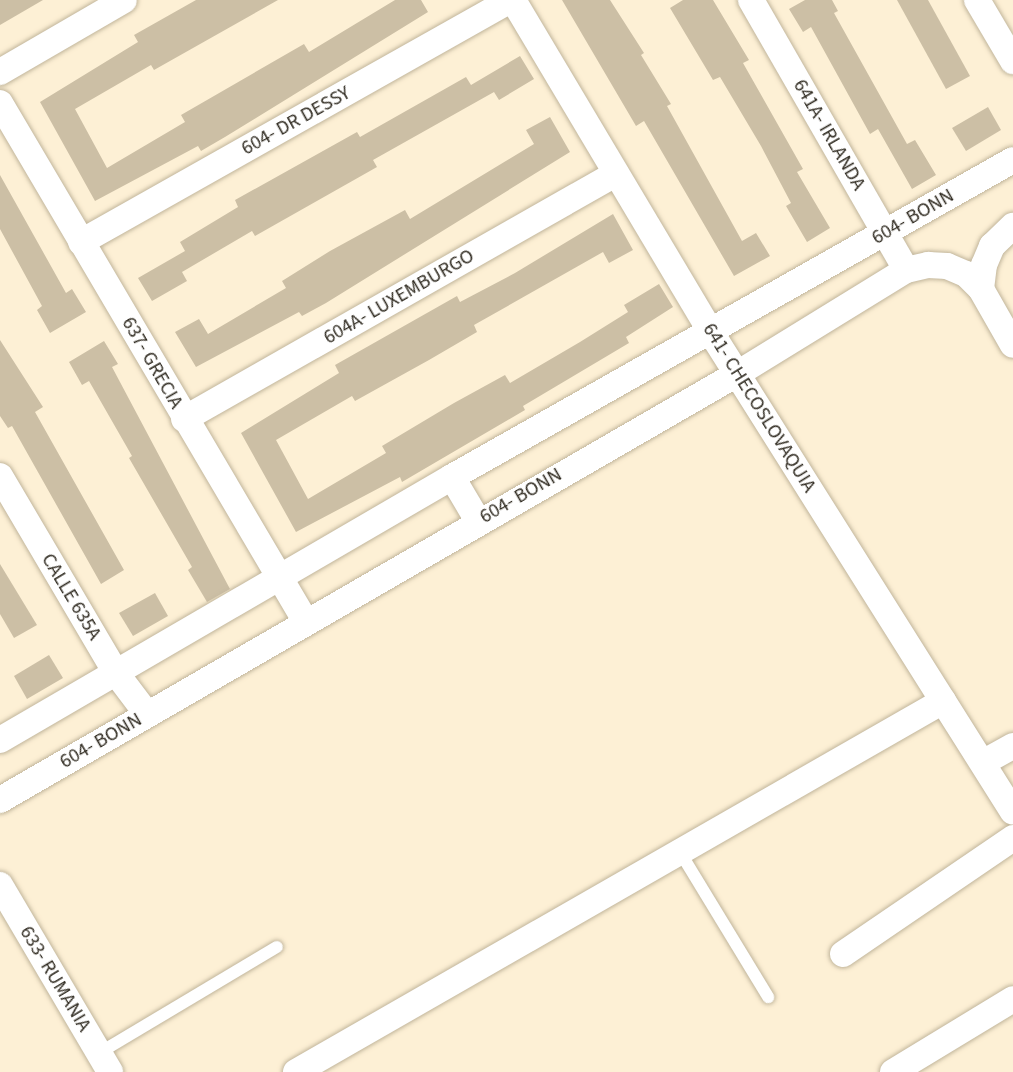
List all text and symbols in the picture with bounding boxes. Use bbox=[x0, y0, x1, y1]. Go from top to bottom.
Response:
street label: 641A- IRLANDA bbox=[788, 75, 870, 195]
street label: 604- DR DESSY bbox=[237, 81, 355, 161]
street label: 604- BONN bbox=[868, 184, 958, 250]
street label: 604A- LUXEMBURGO bbox=[319, 244, 479, 350]
street label: 637- GRECIA bbox=[116, 313, 188, 413]
street label: 641- CHECOSLOVAQUIA bbox=[697, 319, 821, 497]
street label: 604- BONN bbox=[476, 463, 566, 529]
street label: CALLE 635A bbox=[36, 549, 106, 645]
street label: 604- BONN bbox=[56, 708, 146, 774]
street label: 633- RUMANIA bbox=[14, 922, 96, 1036]

